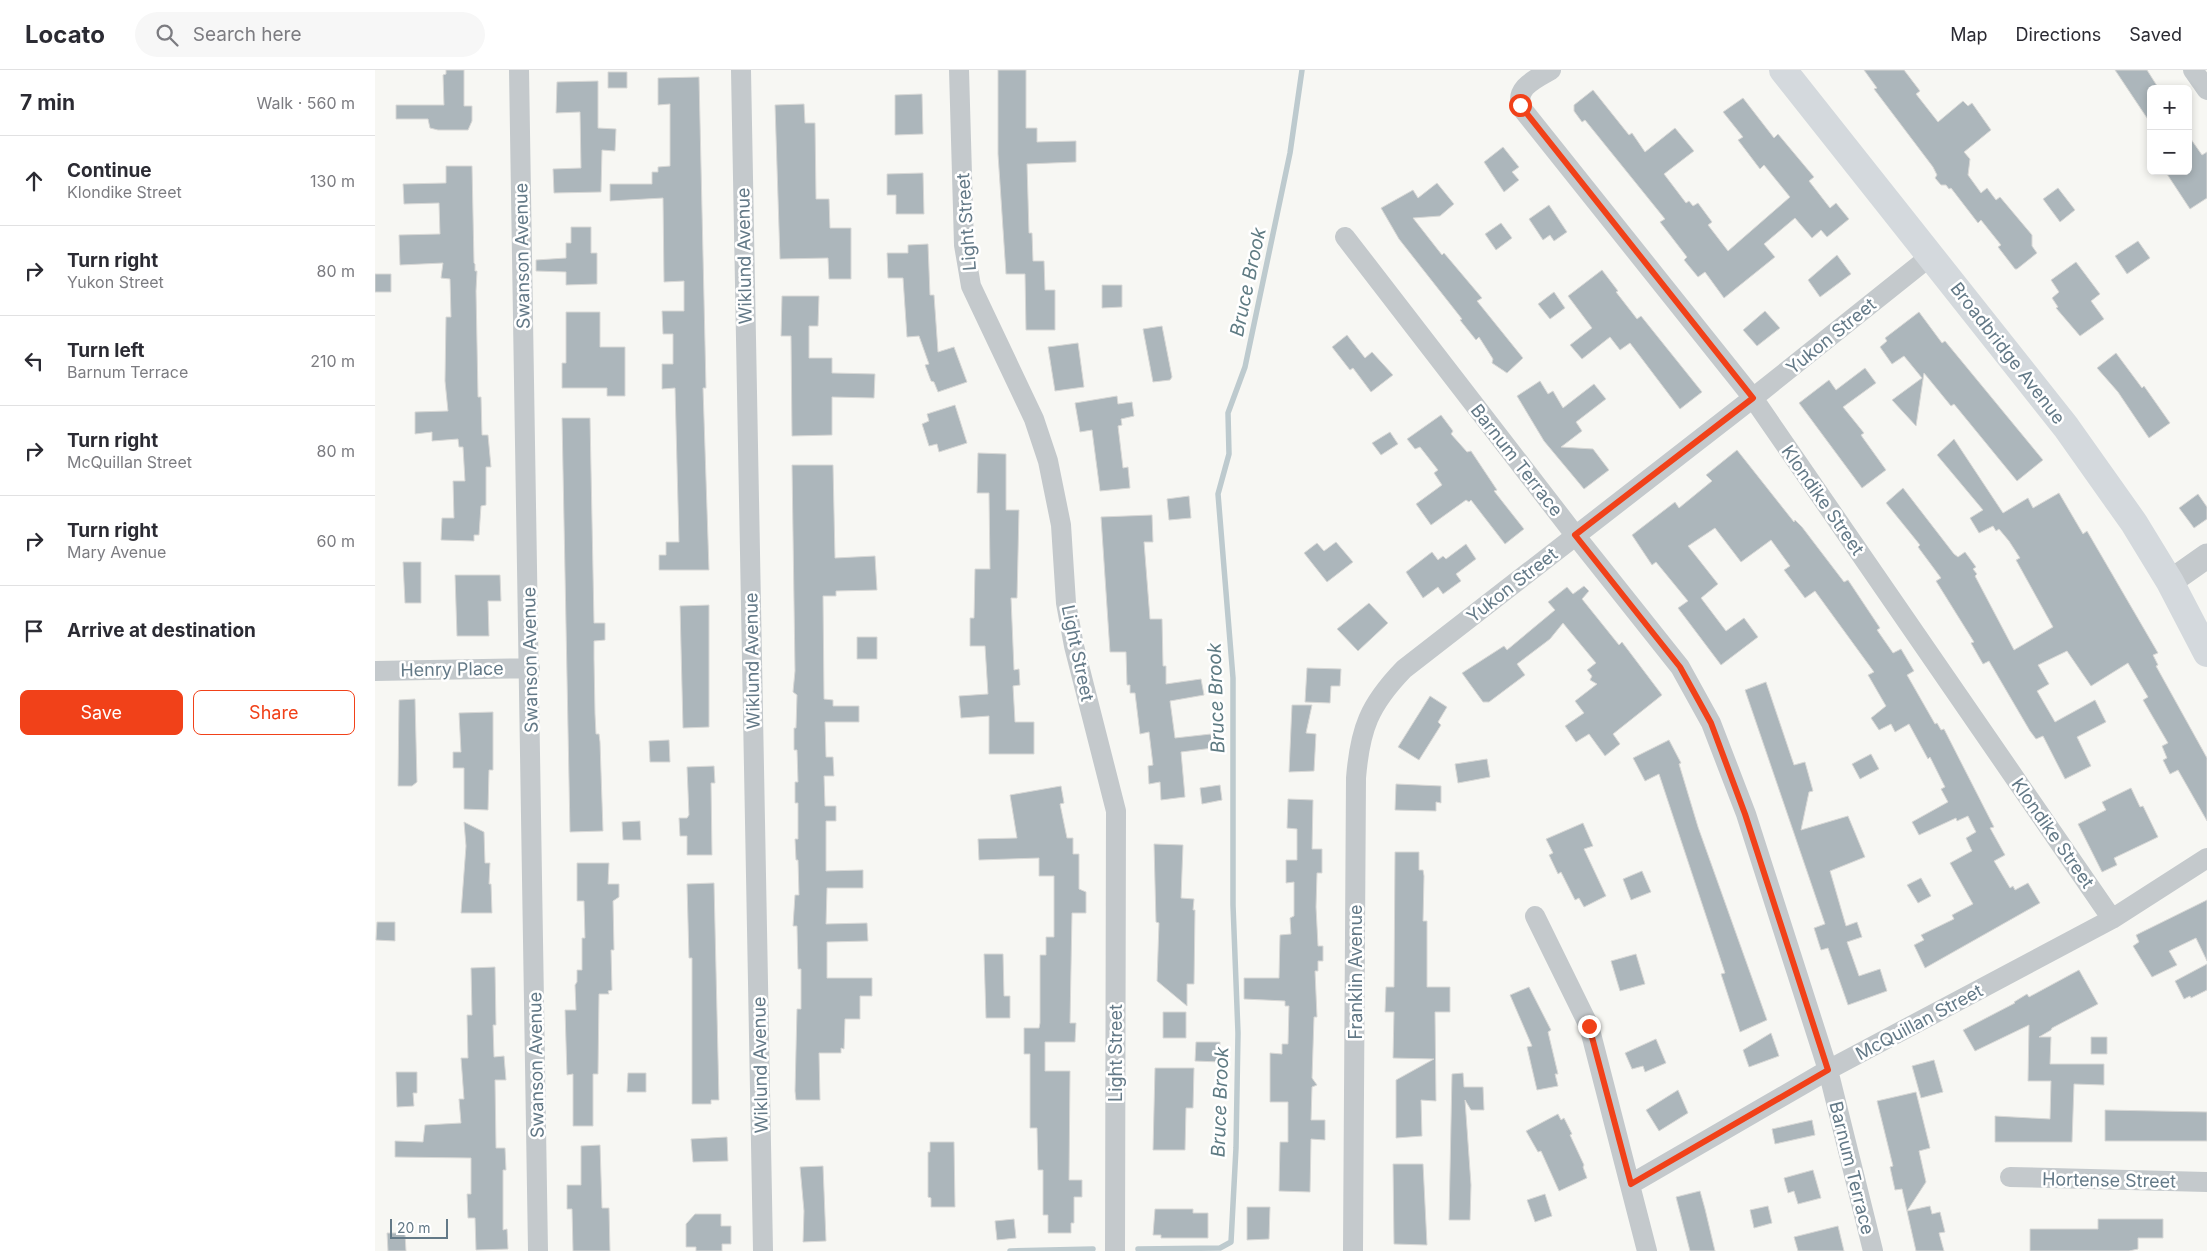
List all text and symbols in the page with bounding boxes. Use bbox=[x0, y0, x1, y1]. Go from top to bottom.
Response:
search box bbox=[135, 12, 485, 57]
text: Locato bbox=[25, 20, 105, 49]
icon: search bbox=[153, 21, 181, 49]
text: Search here bbox=[193, 23, 301, 46]
text: Map bbox=[1950, 24, 1988, 45]
text: Directions bbox=[2016, 24, 2101, 45]
text: Saved bbox=[2129, 24, 2182, 45]
map controls bbox=[2147, 85, 2192, 175]
button: + bbox=[2147, 85, 2192, 130]
text: 7 min bbox=[20, 90, 75, 115]
text: Walk · 560 m bbox=[257, 93, 355, 113]
route start bbox=[1509, 94, 1532, 117]
button: − bbox=[2147, 130, 2192, 175]
text: Continue bbox=[67, 159, 152, 182]
icon: ahead bbox=[20, 167, 48, 195]
text: 130 m bbox=[310, 171, 355, 191]
street label: Light Street bbox=[952, 172, 980, 272]
text: Klondike Street bbox=[67, 182, 182, 202]
street label: Swanson Avenue bbox=[510, 183, 534, 329]
street label: Wiklund Avenue bbox=[732, 187, 756, 325]
water label: Bruce Brook bbox=[1225, 225, 1271, 338]
text: Turn right bbox=[67, 249, 158, 272]
icon: right bbox=[20, 257, 48, 285]
text: 80 m bbox=[316, 261, 355, 281]
text: Yukon Street bbox=[67, 272, 164, 292]
street label: Broadbridge Avenue bbox=[1946, 278, 2070, 428]
street label: Yukon Street bbox=[1782, 294, 1880, 378]
text: Turn left bbox=[67, 339, 145, 362]
icon: left bbox=[20, 347, 48, 375]
text: 210 m bbox=[310, 351, 355, 371]
text: Barnum Terrace bbox=[67, 362, 188, 382]
street label: Barnum Terrace bbox=[1467, 400, 1567, 520]
text: Turn right bbox=[67, 429, 158, 452]
icon: right bbox=[20, 437, 48, 465]
text: 80 m bbox=[316, 441, 355, 461]
street label: Klondike Street bbox=[1777, 441, 1869, 559]
text: McQuillan Street bbox=[67, 452, 192, 472]
text: Turn right bbox=[67, 519, 158, 542]
icon: right bbox=[20, 527, 48, 555]
text: 60 m bbox=[316, 531, 355, 551]
text: Mary Avenue bbox=[67, 542, 166, 562]
street label: Yukon Street bbox=[1463, 543, 1561, 627]
street label: Swanson Avenue bbox=[518, 587, 542, 733]
street label: Wiklund Avenue bbox=[740, 592, 764, 730]
street label: Light Street bbox=[1058, 603, 1098, 703]
icon: arrive bbox=[20, 617, 48, 645]
text: Arrive at destination bbox=[67, 619, 256, 642]
water label: Bruce Brook bbox=[1203, 642, 1229, 754]
street label: Henry Place bbox=[400, 658, 504, 680]
button: Save bbox=[20, 690, 183, 735]
button: Share bbox=[193, 690, 355, 735]
street label: Klondike Street bbox=[2007, 774, 2099, 892]
street label: Franklin Avenue bbox=[1345, 904, 1366, 1040]
street label: McQuillan Street bbox=[1852, 980, 1986, 1064]
street label: Swanson Avenue bbox=[524, 992, 548, 1138]
street label: Wiklund Avenue bbox=[748, 996, 772, 1134]
street label: Light Street bbox=[1105, 1004, 1126, 1102]
route end bbox=[1578, 1015, 1601, 1038]
water label: Bruce Brook bbox=[1207, 1046, 1233, 1158]
street label: Barnum Terrace bbox=[1825, 1099, 1879, 1237]
street label: Hortense Street bbox=[2042, 1168, 2176, 1192]
scale bar bbox=[390, 1216, 447, 1239]
text: 20 m bbox=[397, 1219, 431, 1236]

